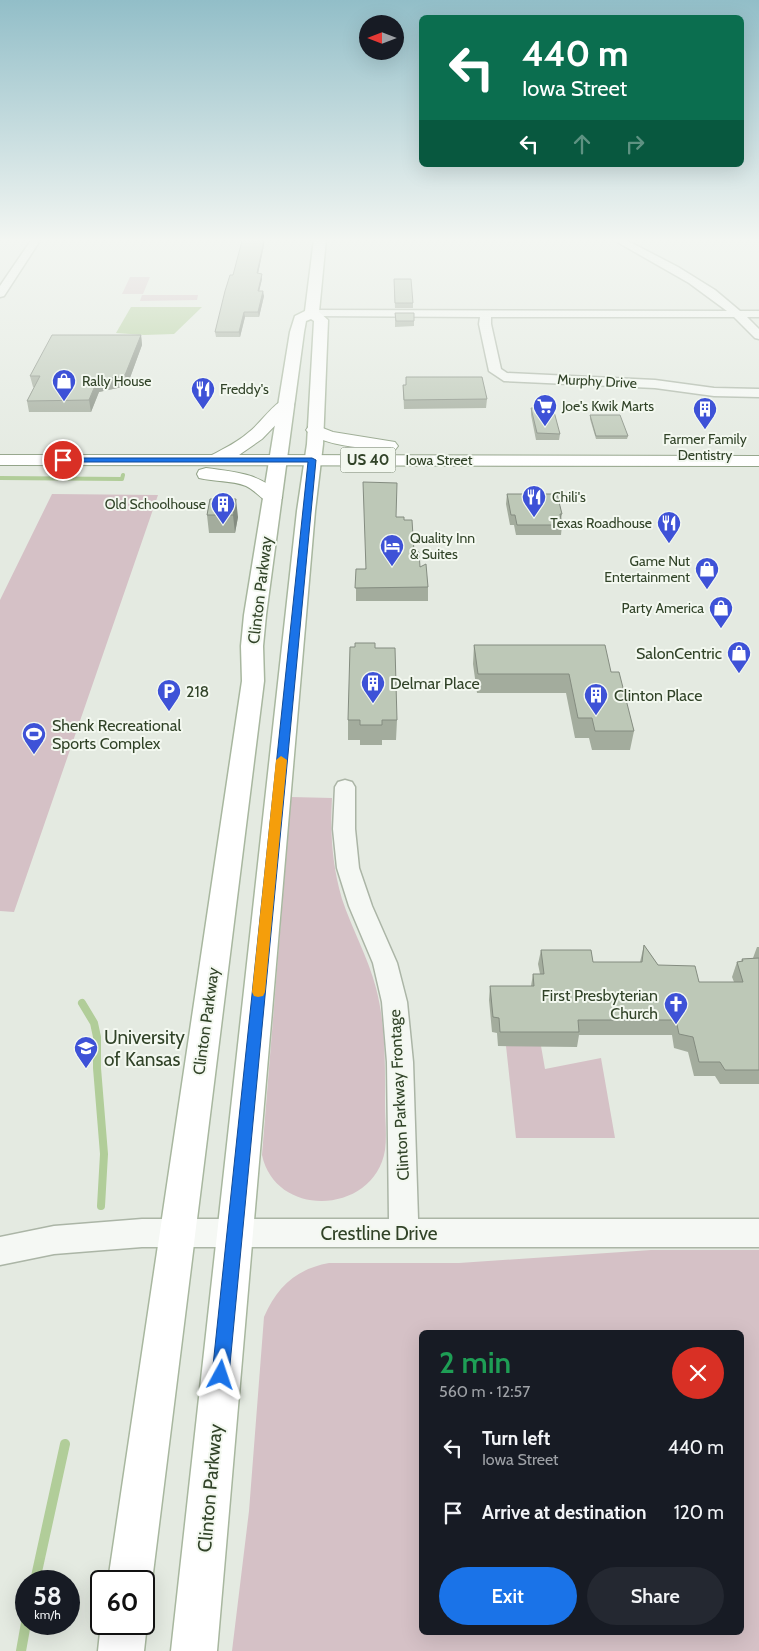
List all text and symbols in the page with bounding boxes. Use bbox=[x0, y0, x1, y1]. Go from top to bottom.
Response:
north arrow bbox=[359, 15, 404, 60]
map controls bbox=[359, 15, 404, 60]
text: 440 m bbox=[522, 32, 628, 75]
icon: left bbox=[439, 35, 504, 100]
text: Iowa Street bbox=[522, 75, 627, 102]
icon: left bbox=[515, 130, 543, 158]
icon: ahead bbox=[568, 130, 596, 158]
icon: right bbox=[621, 130, 649, 158]
shop icon: Rally House bbox=[51, 368, 77, 402]
street label: Murphy Drive bbox=[557, 370, 637, 392]
place label: Rally House bbox=[82, 372, 152, 390]
restaurant icon: Freddy's bbox=[190, 376, 216, 410]
place label: Freddy's bbox=[220, 380, 269, 398]
supermarket icon: Joe's Kwik Marts bbox=[532, 393, 558, 427]
building icon: Farmer Family Dentistry bbox=[692, 396, 718, 430]
place label: Joe's Kwik Marts bbox=[561, 397, 654, 415]
place label: Farmer Family Dentistry bbox=[663, 430, 747, 464]
pin bbox=[42, 439, 84, 481]
icon: arrive bbox=[49, 446, 77, 474]
road number: US 40 bbox=[340, 448, 396, 472]
street label: Iowa Street bbox=[406, 451, 473, 469]
restaurant icon: Chili's bbox=[521, 484, 547, 518]
place label: Chili's bbox=[552, 488, 586, 506]
building icon: Old Schoolhouse bbox=[210, 491, 236, 525]
place label: Old Schoolhouse bbox=[105, 495, 206, 513]
restaurant icon: Texas Roadhouse bbox=[656, 510, 682, 544]
place label: Texas Roadhouse bbox=[550, 514, 652, 532]
place label: Quality Inn & Suites bbox=[410, 529, 475, 563]
hotel icon: Quality Inn & Suites bbox=[379, 533, 405, 567]
street label: Clinton Parkway bbox=[244, 535, 276, 645]
place label: Game Nut Entertainment bbox=[604, 552, 690, 586]
shop icon: Game Nut Entertainment bbox=[694, 556, 720, 590]
shop icon: Party America bbox=[708, 595, 734, 629]
place label: Party America bbox=[622, 599, 704, 617]
shop icon: SalonCentric bbox=[726, 640, 752, 674]
place label: SalonCentric bbox=[636, 644, 722, 663]
building icon: Delmar Place bbox=[360, 670, 386, 704]
place label: Delmar Place bbox=[390, 674, 480, 693]
parking icon: 218 bbox=[156, 678, 182, 712]
place label: 218 bbox=[186, 682, 209, 701]
building icon: Clinton Place bbox=[583, 682, 609, 716]
place label: Clinton Place bbox=[614, 686, 702, 705]
place label: Shenk Recreational Sports Complex bbox=[52, 716, 181, 753]
sports icon: Shenk Recreational Sports Complex bbox=[21, 721, 47, 755]
street label: Clinton Parkway bbox=[189, 966, 223, 1076]
place label: First Presbyterian Church bbox=[542, 986, 658, 1023]
church icon: First Presbyterian Church bbox=[663, 991, 689, 1025]
street label: Clinton Parkway Frontage bbox=[385, 1009, 413, 1181]
place label: University of Kansas bbox=[104, 1026, 185, 1071]
school or university icon: University of Kansas bbox=[73, 1035, 99, 1069]
street label: Crestline Drive bbox=[320, 1222, 438, 1245]
text: 2 min bbox=[439, 1344, 511, 1381]
button: close bbox=[672, 1347, 724, 1399]
position arrow bbox=[194, 1348, 246, 1400]
text: 560 m · 12:57 bbox=[439, 1382, 530, 1401]
street label: Clinton Parkway bbox=[193, 1423, 227, 1553]
text: Turn left bbox=[482, 1427, 550, 1450]
icon: left bbox=[439, 1434, 467, 1462]
text: 440 m bbox=[668, 1436, 724, 1459]
text: Iowa Street bbox=[482, 1450, 559, 1469]
icon: arrive bbox=[439, 1499, 467, 1527]
text: Arrive at destination bbox=[482, 1501, 646, 1524]
text: 120 m bbox=[674, 1501, 724, 1524]
button: Exit bbox=[439, 1567, 577, 1625]
button: Share bbox=[587, 1567, 724, 1625]
speed limit sign: 60 bbox=[90, 1570, 155, 1635]
text: 58 bbox=[33, 1581, 62, 1611]
text: km/h bbox=[34, 1607, 61, 1622]

